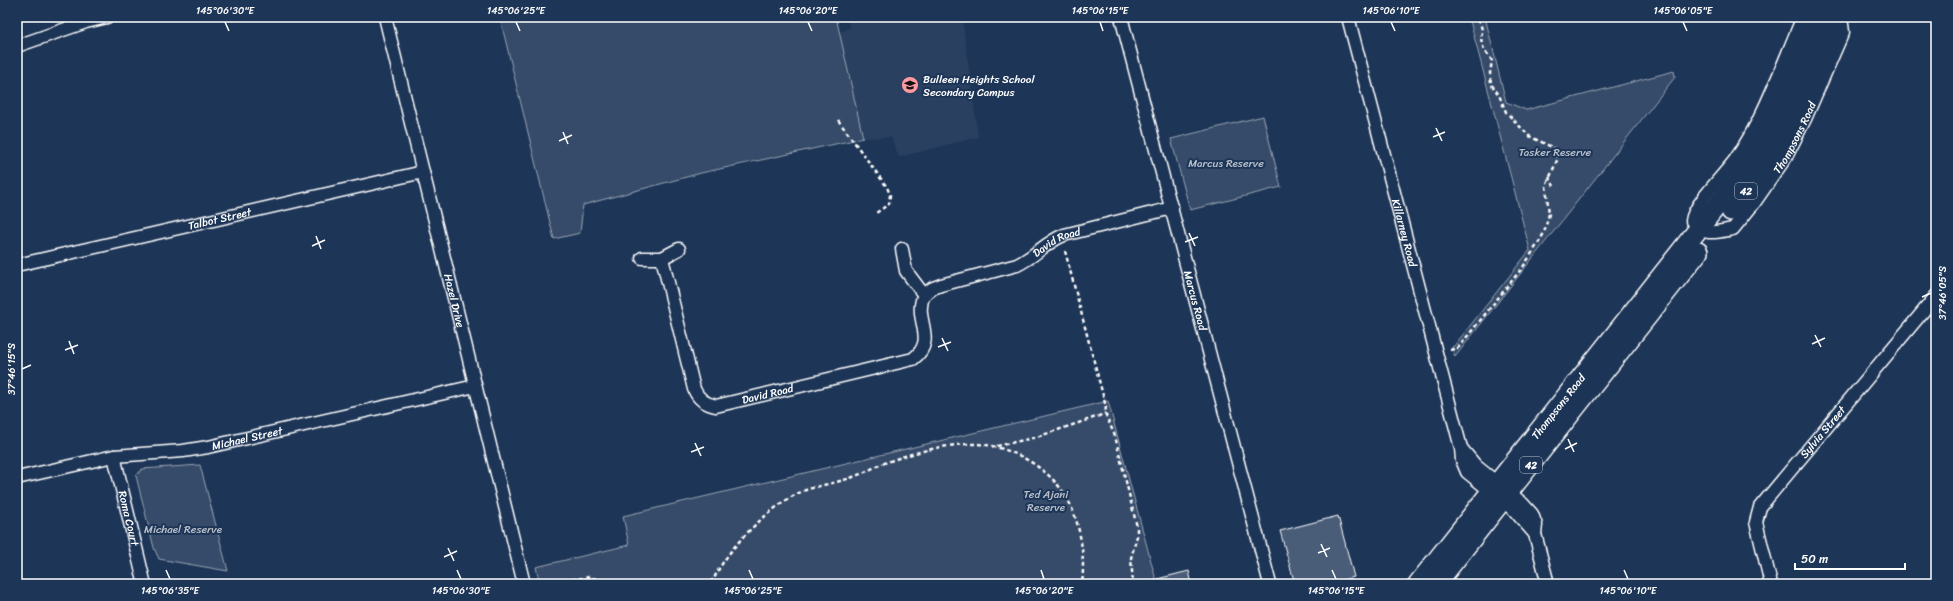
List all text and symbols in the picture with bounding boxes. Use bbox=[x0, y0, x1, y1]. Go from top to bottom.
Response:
text: 145°06'30"E bbox=[196, 2, 256, 20]
text: 145°06'25"E bbox=[487, 2, 547, 20]
text: 145°06'20"E bbox=[779, 2, 839, 20]
text: 145°06'15"E bbox=[1072, 2, 1130, 20]
text: 145°06'10"E bbox=[1363, 2, 1421, 20]
text: 145°06'05"E bbox=[1654, 2, 1714, 20]
place label: Bulleen Heights School Secondary Campus bbox=[923, 70, 1035, 102]
school or university icon: Bulleen Heights School Secondary Campus bbox=[900, 75, 920, 95]
street label: Thompsons Road bbox=[1768, 98, 1822, 178]
park label: Tasker Reserve bbox=[1519, 143, 1592, 162]
park label: Marcus Reserve bbox=[1188, 154, 1264, 173]
road number: 42 bbox=[1735, 183, 1757, 199]
street label: Killarney Road bbox=[1386, 197, 1422, 270]
street label: Talbot Street bbox=[186, 202, 254, 235]
street label: David Road bbox=[1028, 222, 1084, 262]
text: 37°46'05"S bbox=[1934, 265, 1952, 320]
street label: Marcus Road bbox=[1178, 268, 1212, 334]
street label: Hazel Drive bbox=[438, 272, 470, 330]
text: 37°46'15"S bbox=[3, 342, 21, 395]
street label: Thompsons Road bbox=[1526, 369, 1591, 444]
street label: David Road bbox=[740, 379, 797, 410]
street label: Sylvia Street bbox=[1795, 401, 1851, 463]
street label: Michael Street bbox=[210, 421, 285, 456]
road number: 42 bbox=[1520, 457, 1542, 473]
park label: Ted Ajani Reserve bbox=[1024, 485, 1069, 517]
street label: Roma Court bbox=[113, 489, 144, 548]
park label: Michael Reserve bbox=[144, 520, 223, 539]
scale bar bbox=[1795, 545, 1905, 571]
text: 50 m bbox=[1801, 548, 1828, 570]
text: 145°06'35"E bbox=[141, 582, 200, 600]
text: 145°06'30"E bbox=[432, 582, 492, 600]
text: 145°06'25"E bbox=[724, 582, 784, 600]
text: 145°06'20"E bbox=[1015, 582, 1075, 600]
text: 145°06'15"E bbox=[1308, 582, 1366, 600]
text: 145°06'10"E bbox=[1600, 582, 1658, 600]

